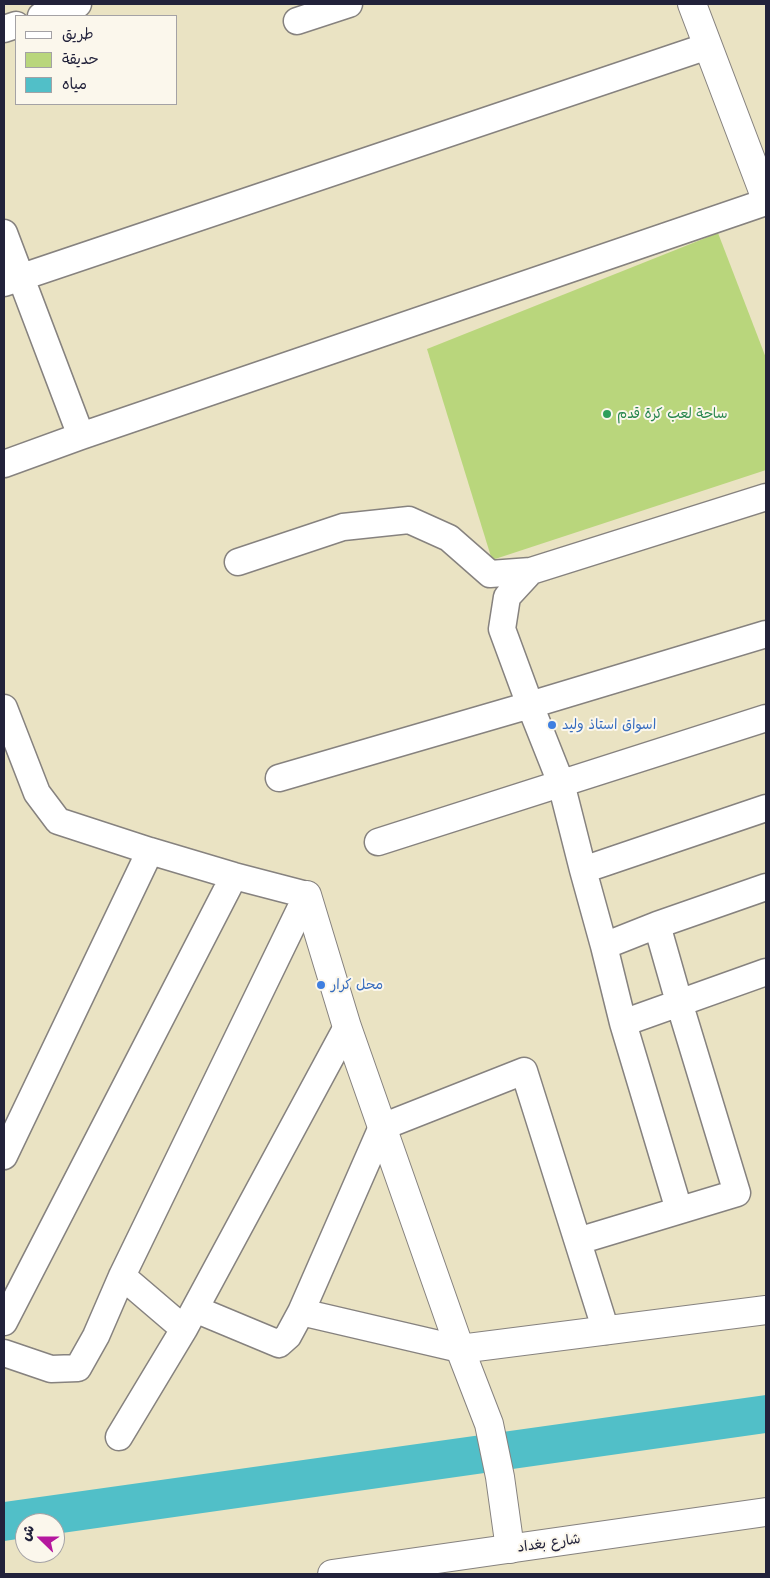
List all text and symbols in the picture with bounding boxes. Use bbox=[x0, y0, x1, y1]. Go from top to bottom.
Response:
legend bbox=[15, 15, 178, 105]
text: طريق bbox=[62, 23, 94, 43]
text: حديقة bbox=[62, 48, 99, 68]
text: مياه bbox=[62, 73, 87, 93]
place label: ساحة لعب كرة قدم bbox=[617, 406, 727, 422]
marker: ساحة لعب كرة قدم bbox=[601, 408, 613, 420]
place label: اسواق استاذ وليد bbox=[562, 717, 656, 733]
marker: اسواق استاذ وليد bbox=[546, 719, 558, 731]
place label: محل كرار bbox=[331, 977, 383, 993]
marker: محل كرار bbox=[315, 979, 327, 991]
north arrow bbox=[15, 1513, 65, 1563]
text: ش bbox=[15, 1522, 38, 1543]
street label: شارع بغداد bbox=[516, 1530, 582, 1556]

